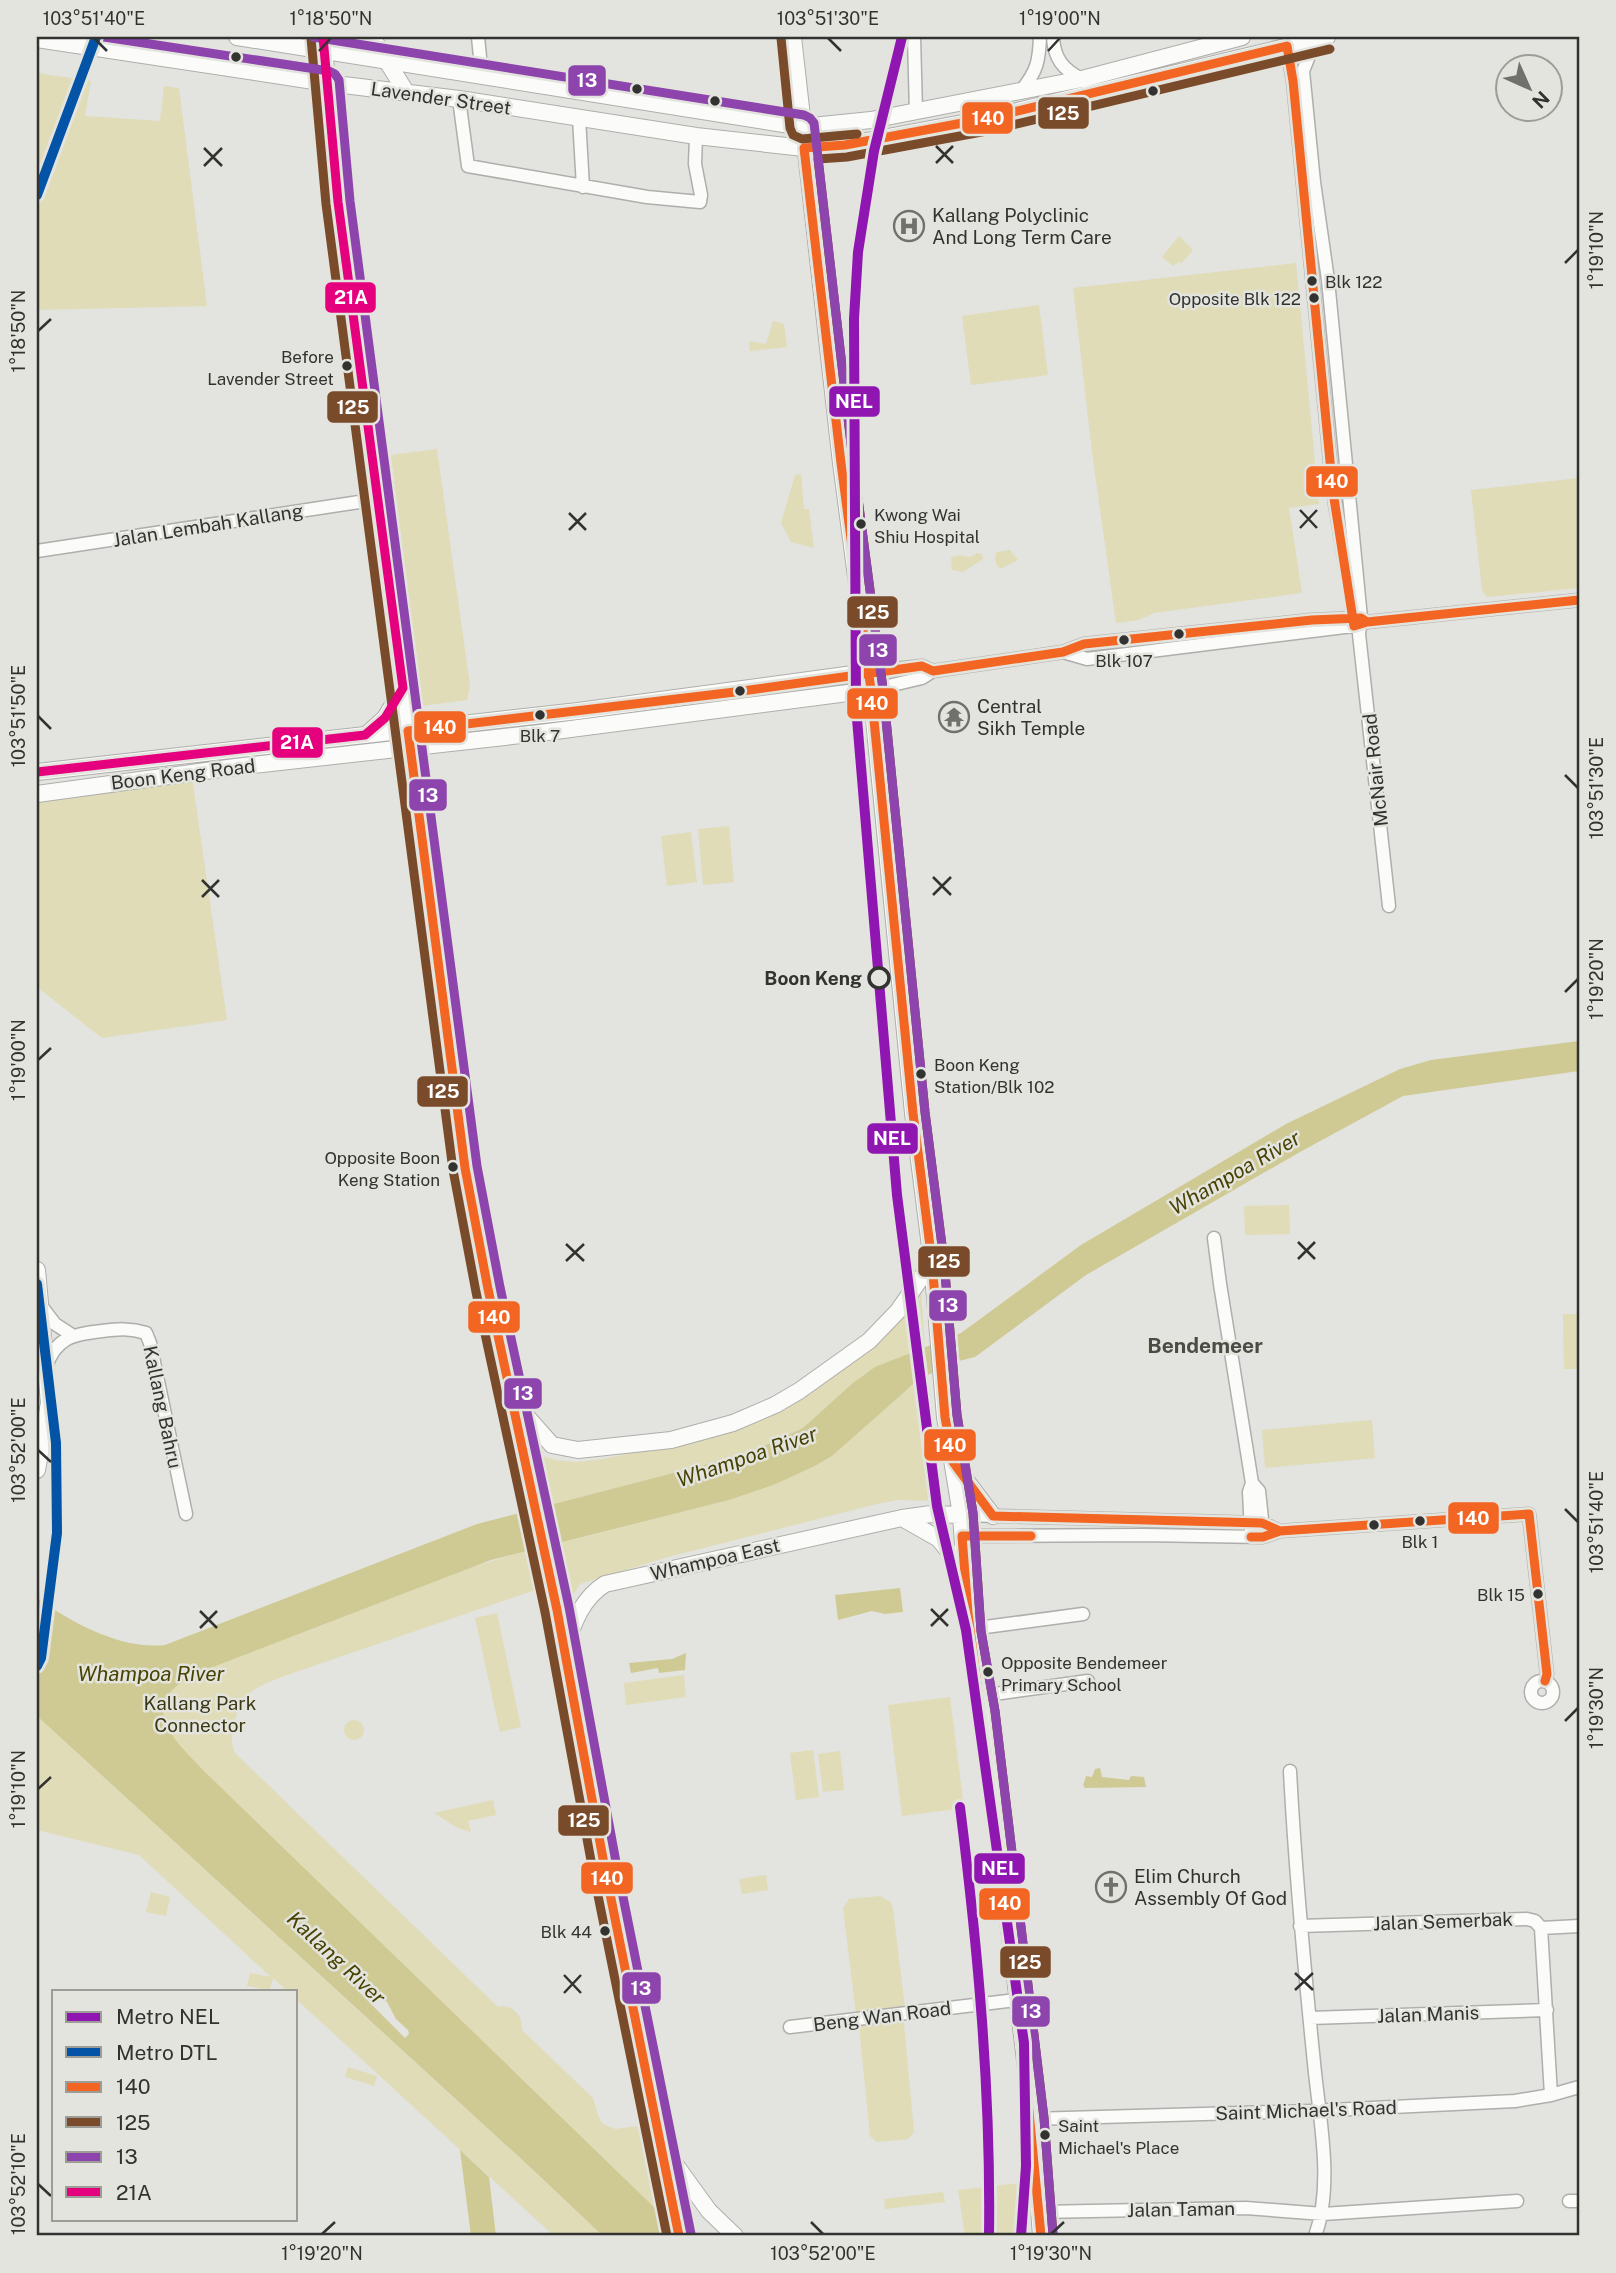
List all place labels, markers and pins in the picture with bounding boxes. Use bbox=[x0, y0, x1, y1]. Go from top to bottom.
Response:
unlabelled marker bbox=[229, 50, 243, 64]
unlabelled marker bbox=[630, 82, 644, 96]
unlabelled marker bbox=[1146, 84, 1160, 98]
unlabelled marker bbox=[708, 94, 722, 108]
place label: Kallang Polyclinic And Long Term Care bbox=[932, 204, 1112, 248]
hospital icon: Kallang Polyclinic And Long Term Care bbox=[892, 209, 926, 243]
place label: Blk 122 bbox=[1325, 272, 1382, 292]
marker: Blk 122 bbox=[1305, 274, 1319, 288]
place label: Opposite Blk 122 bbox=[1169, 289, 1301, 309]
marker: Opposite Blk 122 bbox=[1307, 291, 1321, 305]
place label: Before Lavender Street bbox=[207, 347, 334, 389]
marker: Before Lavender Street bbox=[340, 359, 354, 373]
place label: Kwong Wai Shiu Hospital bbox=[874, 505, 980, 547]
marker: Kwong Wai Shiu Hospital bbox=[854, 517, 868, 531]
unlabelled marker bbox=[1172, 627, 1186, 641]
marker: Blk 107 bbox=[1117, 633, 1131, 647]
place label: Blk 107 bbox=[1095, 651, 1153, 671]
unlabelled marker bbox=[733, 684, 747, 698]
place label: Central Sikh Temple bbox=[977, 695, 1085, 739]
temple icon: Central Sikh Temple bbox=[937, 700, 971, 734]
marker: Blk 7 bbox=[533, 708, 547, 722]
place label: Blk 7 bbox=[520, 726, 560, 746]
place label: Boon Keng bbox=[764, 967, 862, 989]
marker: Boon Keng bbox=[868, 967, 890, 989]
place label: Boon Keng Station/Blk 102 bbox=[934, 1055, 1054, 1097]
marker: Boon Keng Station/Blk 102 bbox=[914, 1067, 928, 1081]
place label: Opposite Boon Keng Station bbox=[324, 1148, 440, 1190]
marker: Opposite Boon Keng Station bbox=[446, 1160, 460, 1174]
marker: Blk 1 bbox=[1413, 1514, 1427, 1528]
unlabelled marker bbox=[1367, 1518, 1381, 1532]
place label: Blk 1 bbox=[1401, 1532, 1439, 1552]
place label: Blk 15 bbox=[1477, 1585, 1525, 1605]
marker: Blk 15 bbox=[1531, 1587, 1545, 1601]
place label: Opposite Bendemeer Primary School bbox=[1001, 1653, 1168, 1695]
marker: Opposite Bendemeer Primary School bbox=[981, 1665, 995, 1679]
place label: Elim Church Assembly Of God bbox=[1134, 1865, 1287, 1909]
church icon: Elim Church Assembly Of God bbox=[1094, 1870, 1128, 1904]
place label: Blk 44 bbox=[540, 1922, 592, 1942]
marker: Blk 44 bbox=[598, 1924, 612, 1938]
place label: Saint Michael's Place bbox=[1058, 2116, 1179, 2158]
marker: Saint Michael's Place bbox=[1038, 2128, 1052, 2142]

